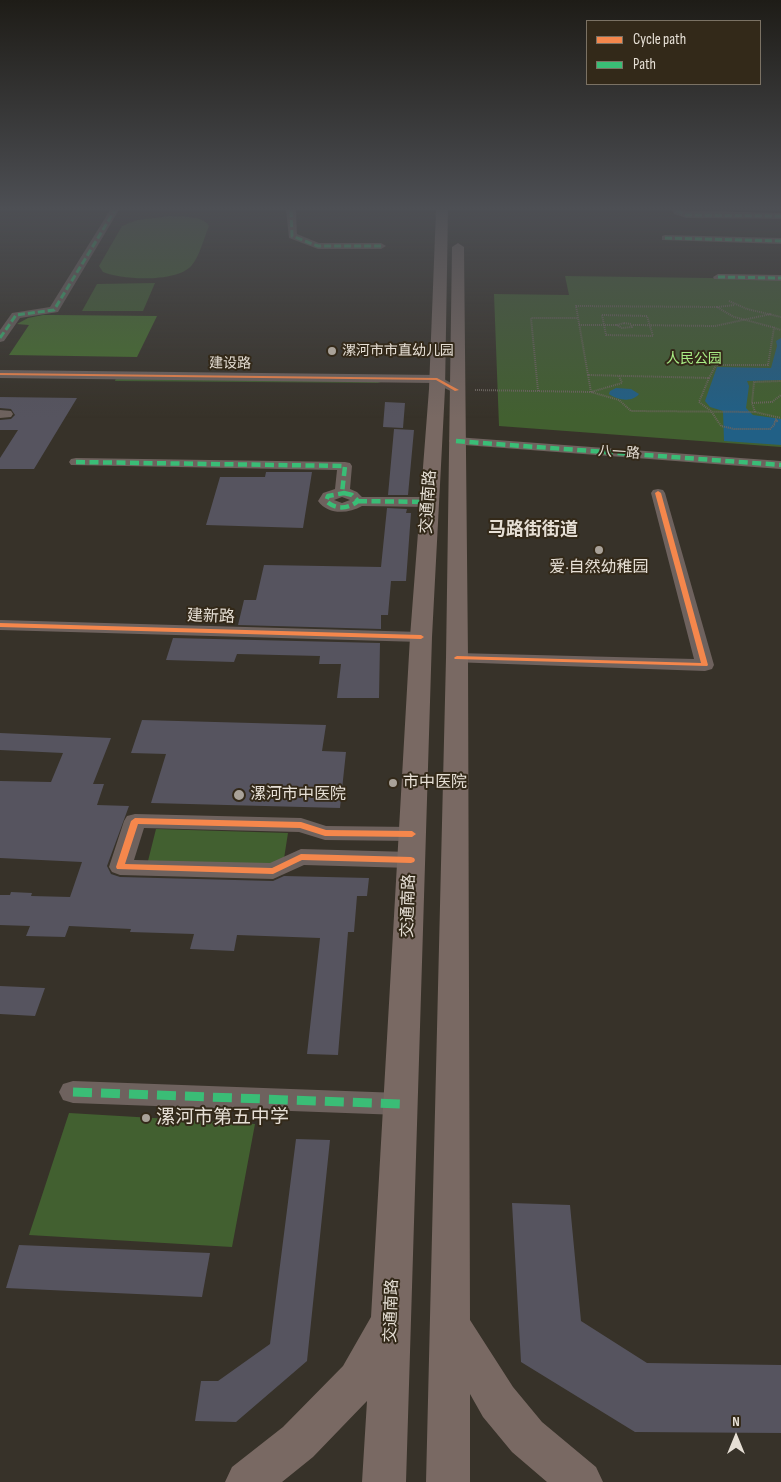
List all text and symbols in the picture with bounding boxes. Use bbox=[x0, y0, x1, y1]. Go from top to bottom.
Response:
legend bbox=[586, 20, 761, 85]
text: Cycle path bbox=[633, 30, 686, 49]
text: Path bbox=[633, 55, 656, 74]
place label: 漯河市市直幼儿园 bbox=[342, 343, 454, 359]
marker: 漯河市市直幼儿园 bbox=[326, 345, 338, 357]
park label: 人民公园 bbox=[666, 351, 722, 367]
street label: 建设路 bbox=[209, 355, 251, 373]
street label: 八一路 bbox=[597, 443, 641, 463]
street label: 交通南路 bbox=[417, 469, 441, 535]
district label: 马路街街道 bbox=[488, 519, 578, 541]
marker: 爱·自然幼稚园 bbox=[593, 544, 605, 556]
place label: 爱·自然幼稚园 bbox=[549, 558, 649, 578]
street label: 建新路 bbox=[187, 607, 235, 627]
place label: 市中医院 bbox=[403, 773, 467, 793]
marker: 市中医院 bbox=[387, 777, 399, 789]
place label: 漯河市中医院 bbox=[250, 785, 346, 805]
marker: 漯河市中医院 bbox=[232, 788, 246, 802]
street label: 交通南路 bbox=[398, 874, 420, 938]
place label: 漯河市第五中学 bbox=[156, 1107, 289, 1129]
marker: 漯河市第五中学 bbox=[140, 1112, 152, 1124]
street label: 交通南路 bbox=[381, 1279, 403, 1343]
north arrow bbox=[711, 1412, 761, 1462]
text: N bbox=[732, 1413, 740, 1430]

